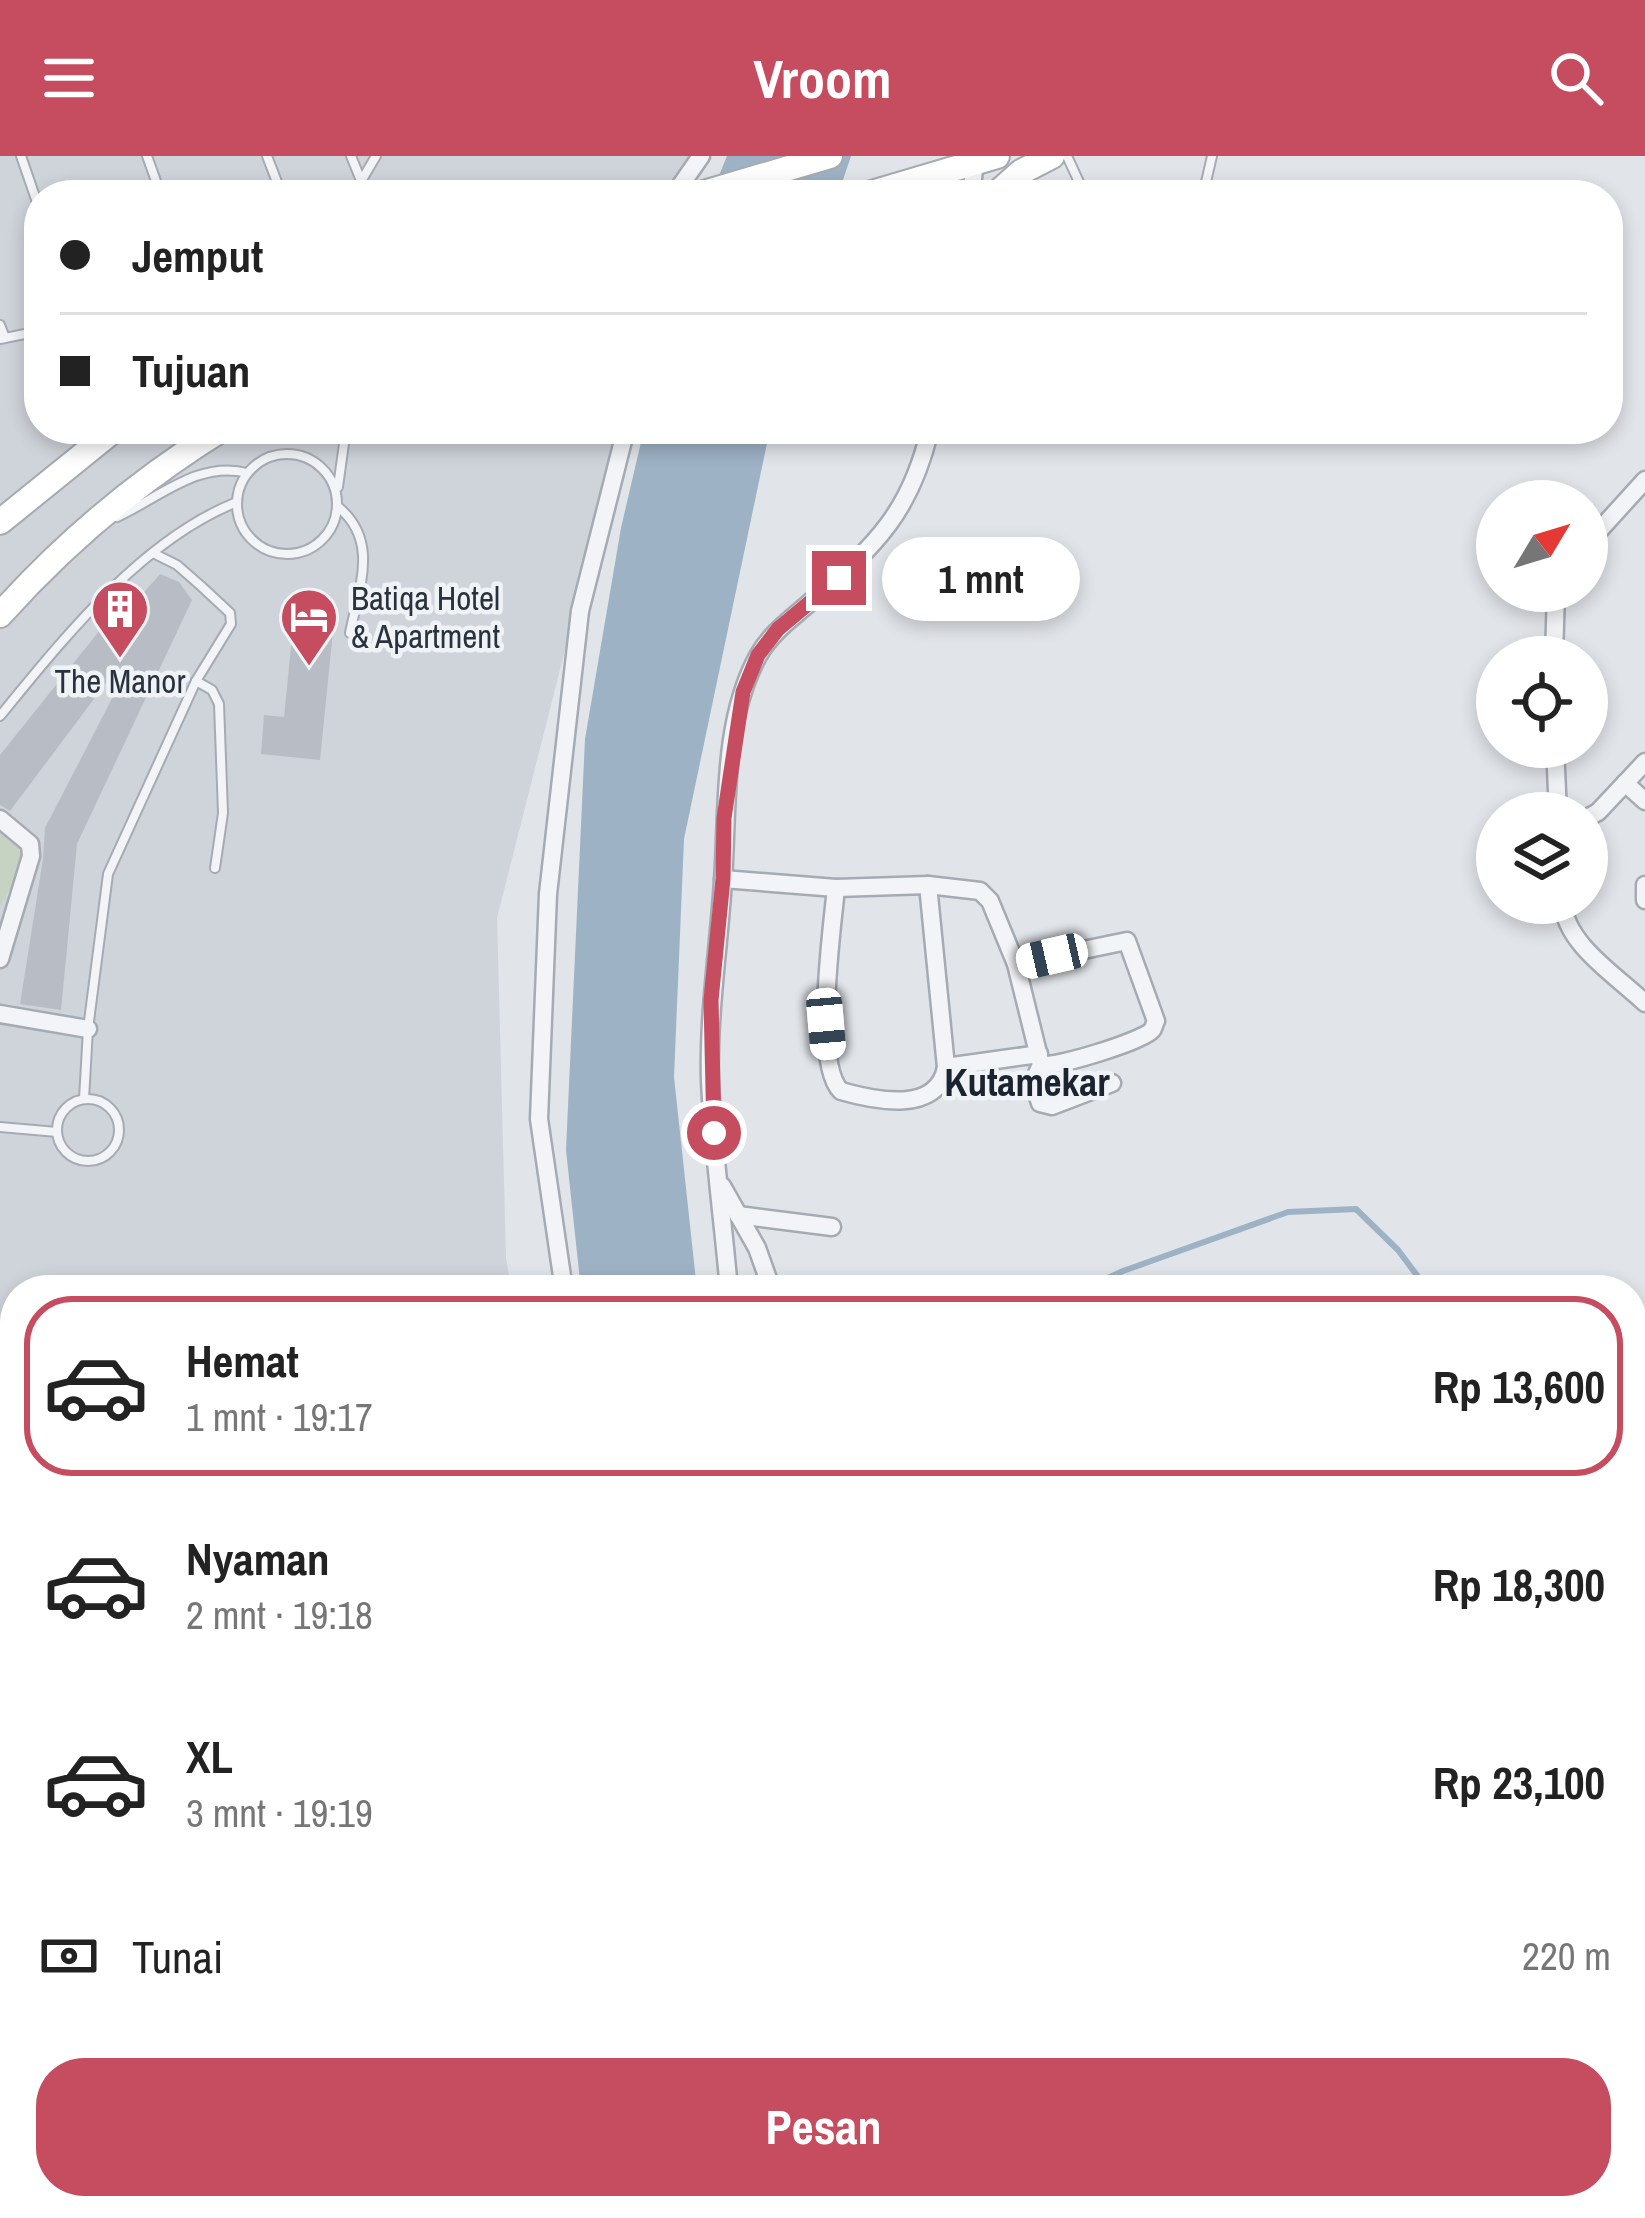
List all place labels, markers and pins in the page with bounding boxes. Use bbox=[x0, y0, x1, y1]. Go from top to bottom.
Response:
place label: Batiqa Hotel & Apartment bbox=[351, 576, 500, 658]
building icon: The Manor bbox=[89, 578, 151, 660]
hotel icon: Batiqa Hotel & Apartment bbox=[278, 586, 340, 668]
place label: The Manor bbox=[55, 659, 185, 703]

